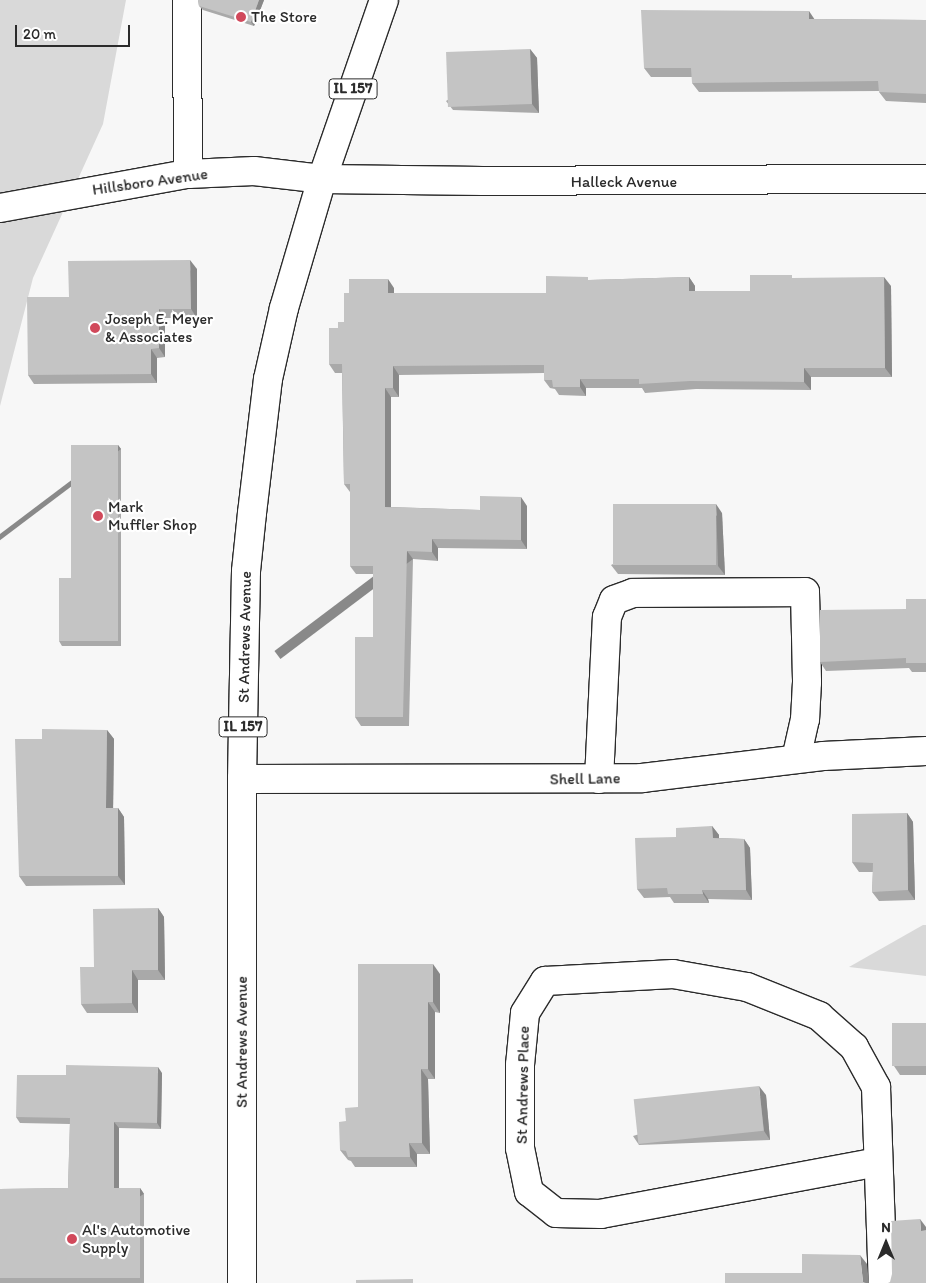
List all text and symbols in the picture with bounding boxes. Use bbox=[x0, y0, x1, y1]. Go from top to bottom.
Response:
place label: The Store bbox=[251, 7, 317, 27]
marker: The Store bbox=[235, 11, 247, 23]
scale bar bbox=[18, 15, 132, 47]
text: 20 m bbox=[23, 25, 56, 43]
road number: IL 157 bbox=[328, 76, 378, 102]
street label: Hillsboro Avenue bbox=[91, 164, 209, 200]
street label: Halleck Avenue bbox=[571, 172, 677, 192]
place label: Joseph E. Meyer & Associates bbox=[105, 309, 213, 347]
marker: Joseph E. Meyer & Associates bbox=[89, 322, 101, 334]
place label: Mark Muffler Shop bbox=[108, 497, 197, 535]
marker: Mark Muffler Shop bbox=[92, 510, 104, 522]
street label: St Andrews Avenue bbox=[234, 571, 256, 703]
road number: IL 157 bbox=[218, 714, 268, 740]
street label: Shell Lane bbox=[549, 769, 621, 789]
street label: St Andrews Avenue bbox=[232, 976, 252, 1108]
street label: St Andrews Place bbox=[512, 1025, 534, 1145]
north arrow bbox=[861, 1218, 911, 1268]
text: N bbox=[881, 1219, 891, 1236]
place label: Al's Automotive Supply bbox=[82, 1220, 190, 1258]
marker: Al's Automotive Supply bbox=[66, 1233, 78, 1245]

